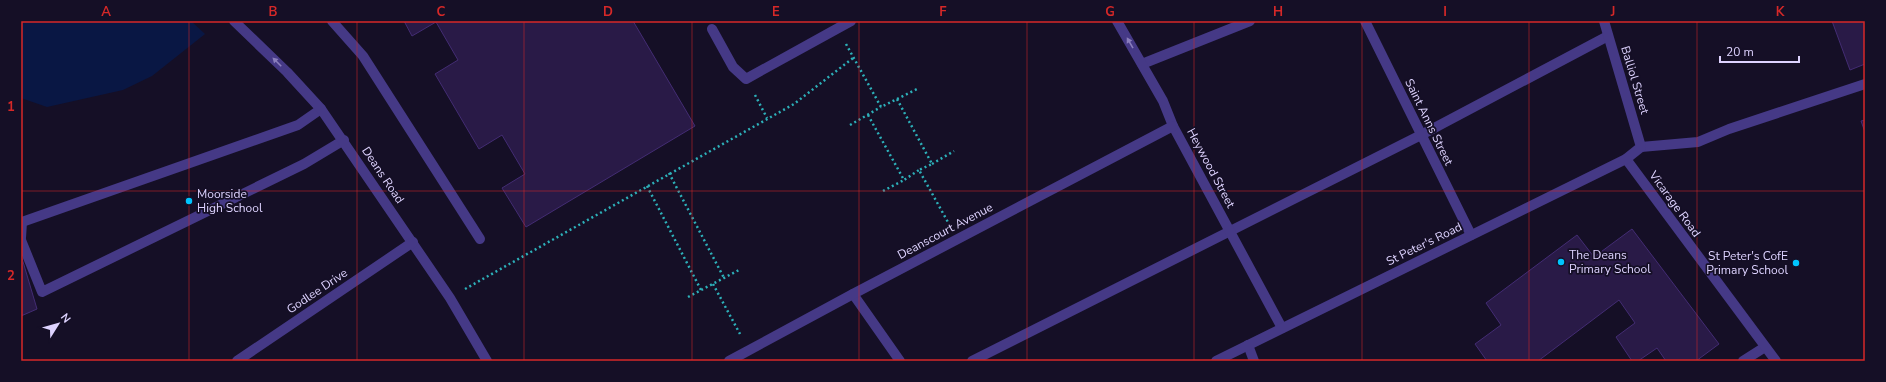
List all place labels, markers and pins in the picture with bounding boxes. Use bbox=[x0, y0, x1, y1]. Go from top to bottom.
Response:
place label: Moorside High School bbox=[197, 186, 263, 216]
marker: Moorside High School bbox=[184, 196, 194, 206]
place label: The Deans Primary School bbox=[1569, 247, 1651, 277]
place label: St Peter's CofE Primary School bbox=[1706, 248, 1788, 278]
marker: The Deans Primary School bbox=[1556, 257, 1566, 267]
marker: St Peter's CofE Primary School bbox=[1791, 258, 1801, 268]

